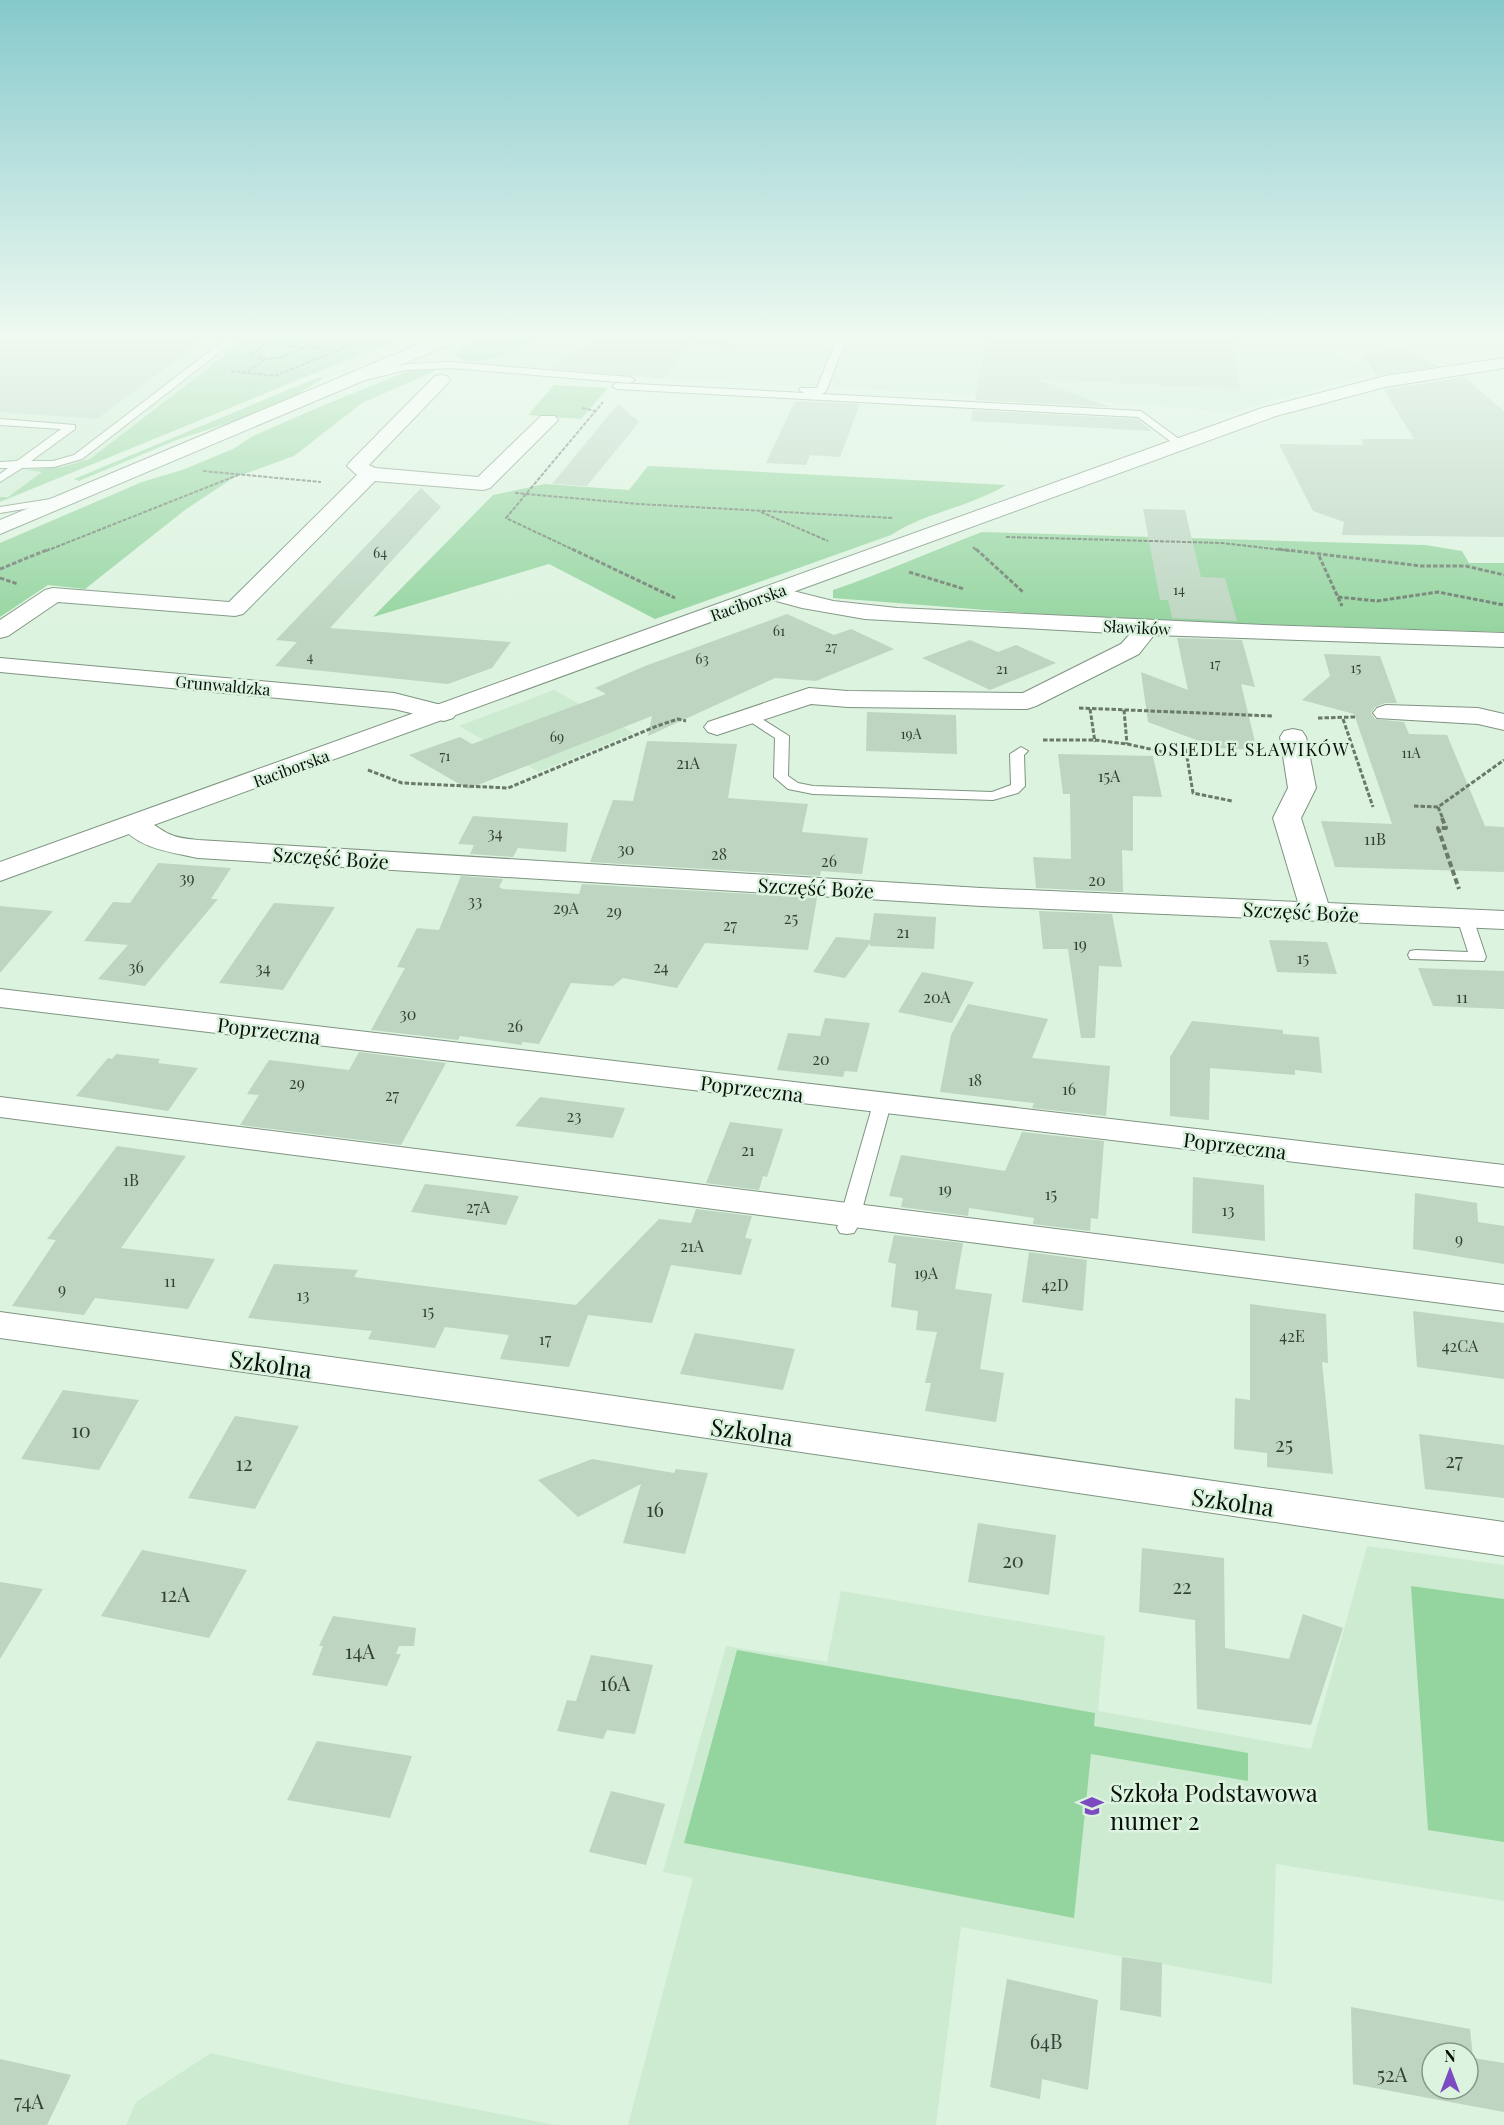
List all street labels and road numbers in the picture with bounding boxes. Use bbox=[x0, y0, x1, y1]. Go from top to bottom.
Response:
street label: Raciborska bbox=[707, 579, 789, 625]
street label: Sławików bbox=[1103, 615, 1172, 639]
street label: Grunwaldzka bbox=[175, 670, 271, 700]
street label: Raciborska bbox=[250, 745, 332, 791]
street label: Szczęść Boże bbox=[272, 839, 390, 875]
street label: Szczęść Boże bbox=[757, 870, 875, 904]
street label: Szczęść Boże bbox=[1242, 894, 1360, 928]
street label: Poprzeczna bbox=[216, 1010, 322, 1050]
street label: Poprzeczna bbox=[699, 1068, 805, 1108]
street label: Poprzeczna bbox=[1182, 1125, 1288, 1165]
street label: Szkolna bbox=[228, 1341, 314, 1385]
street label: Szkolna bbox=[709, 1409, 795, 1453]
street label: Szkolna bbox=[1190, 1479, 1276, 1523]

